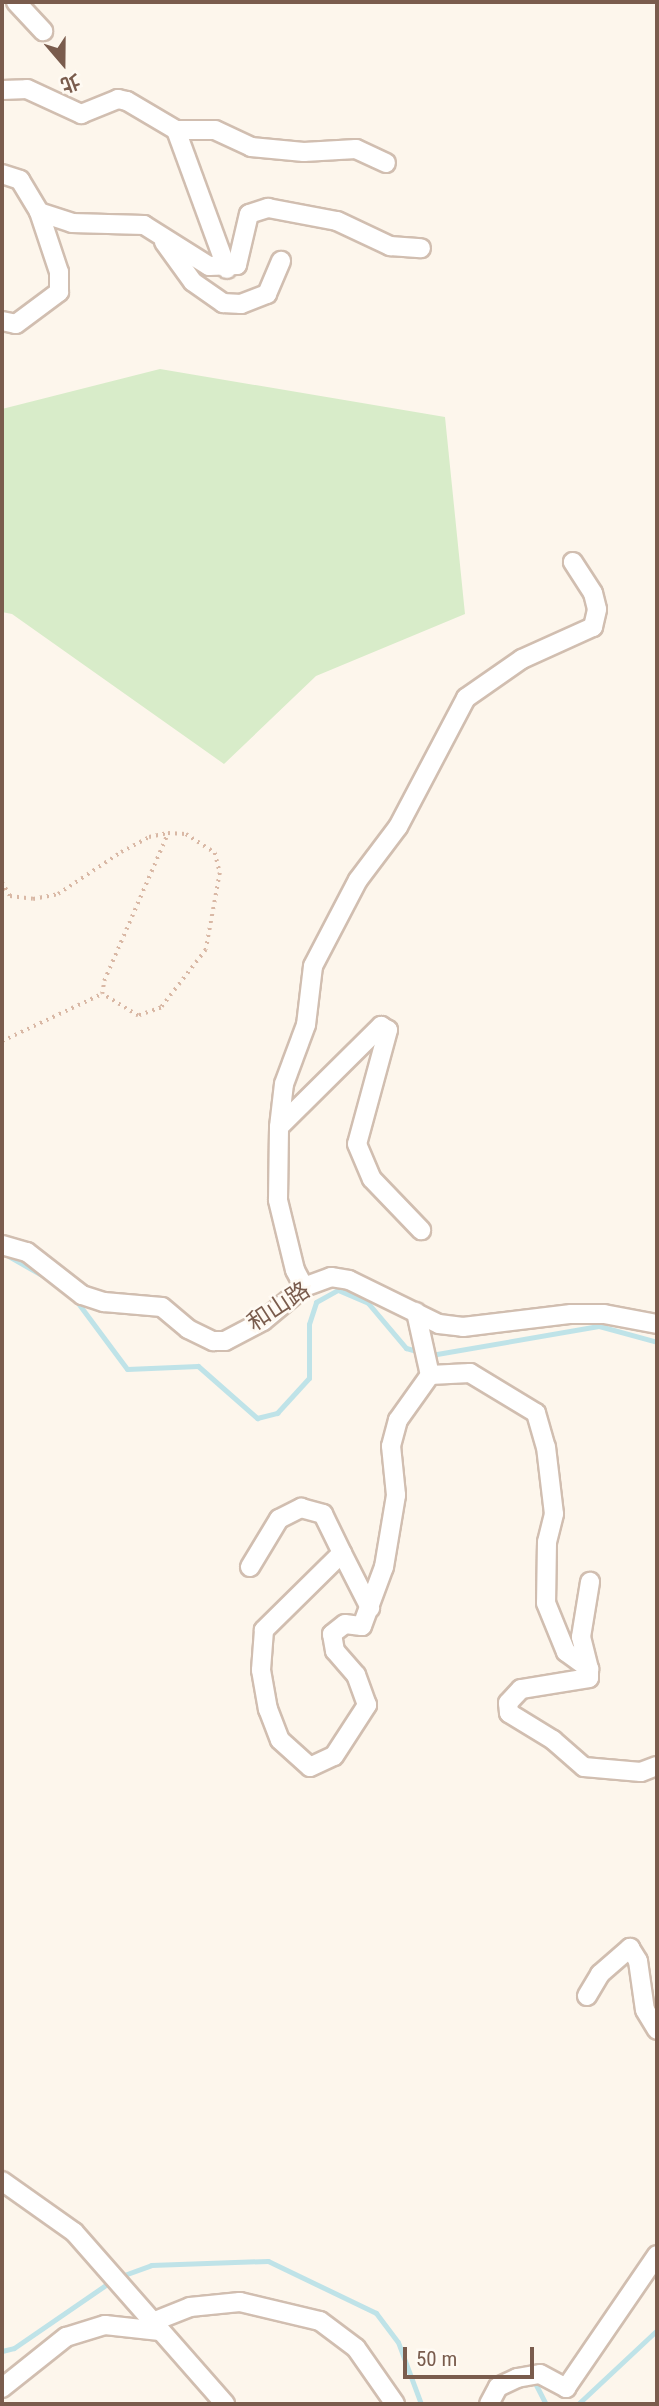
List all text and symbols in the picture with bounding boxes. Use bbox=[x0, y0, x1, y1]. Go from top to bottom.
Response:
north arrow bbox=[28, 28, 98, 98]
text: 北 bbox=[57, 69, 83, 97]
street label: 和山路 bbox=[243, 1277, 315, 1337]
scale bar bbox=[407, 2332, 538, 2376]
text: 50 m bbox=[416, 2347, 457, 2371]

